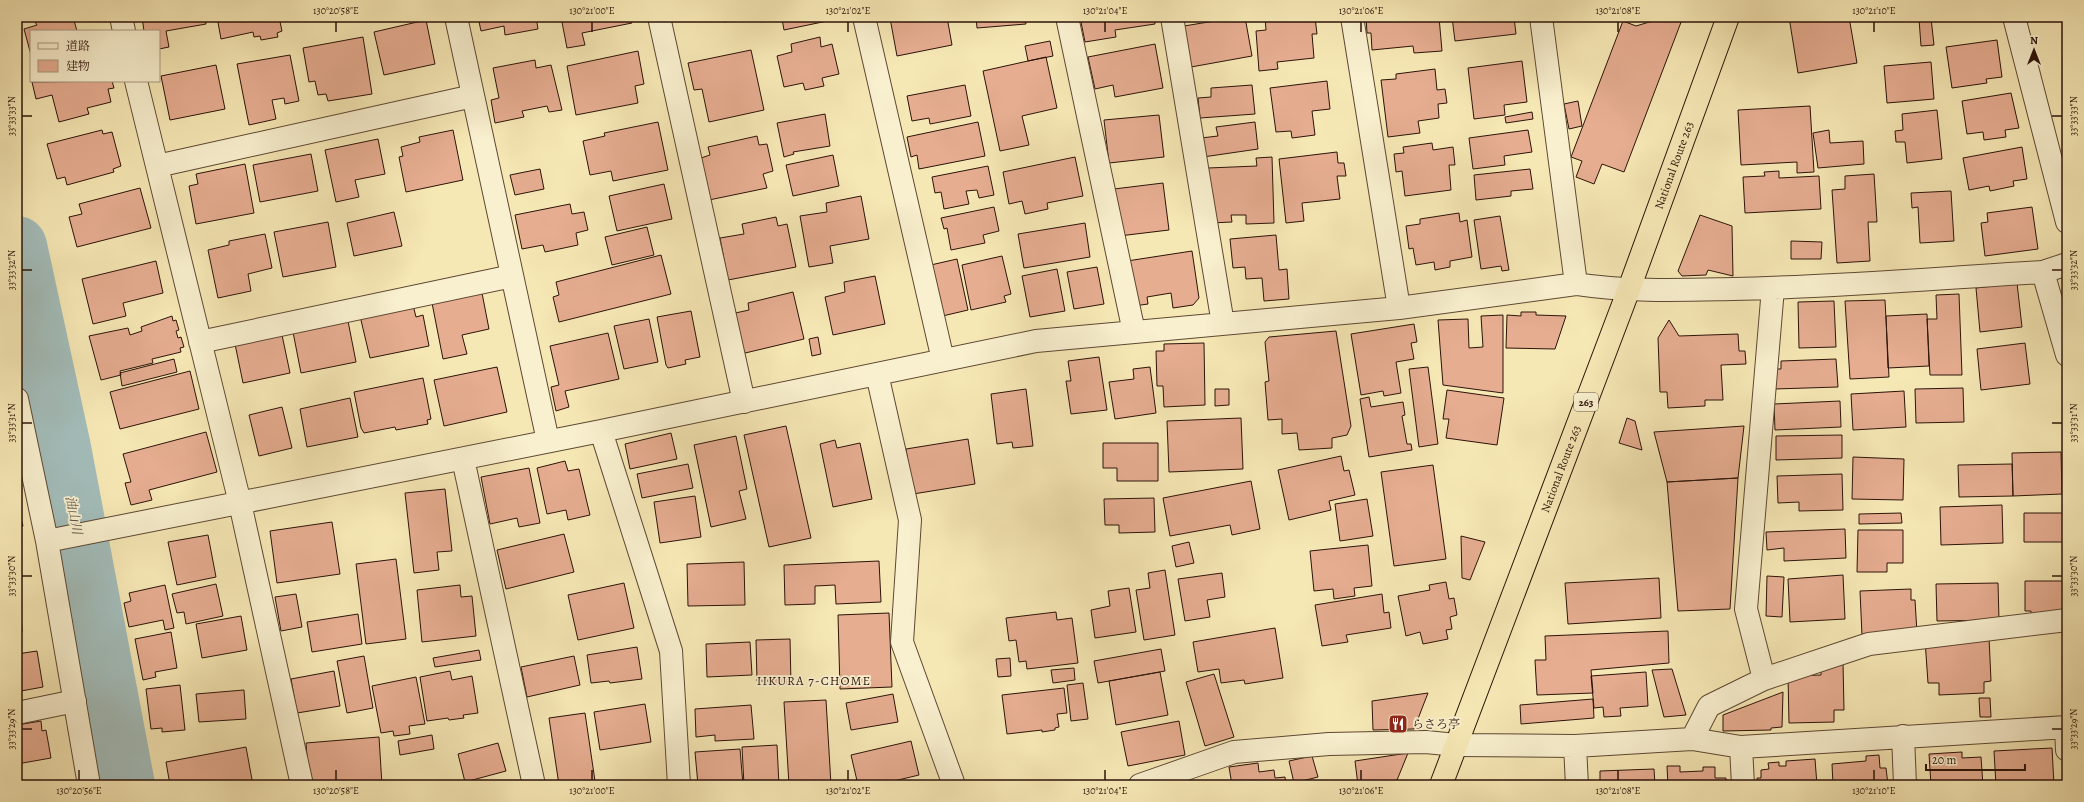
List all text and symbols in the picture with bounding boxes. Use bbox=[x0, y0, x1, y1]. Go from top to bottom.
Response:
text: 130°20'58"E bbox=[313, 4, 359, 17]
text: 130°21'00"E bbox=[569, 4, 615, 17]
text: 130°21'02"E bbox=[826, 4, 870, 17]
text: 130°21'04"E bbox=[1083, 4, 1127, 17]
text: 130°21'06"E bbox=[1339, 4, 1383, 17]
text: 130°21'08"E bbox=[1596, 4, 1641, 17]
text: 130°21'10"E bbox=[1852, 4, 1896, 17]
legend bbox=[30, 30, 160, 82]
north arrow bbox=[2014, 30, 2054, 70]
text: N bbox=[2030, 33, 2038, 48]
text: 道路 bbox=[66, 38, 90, 54]
text: 建物 bbox=[66, 58, 90, 74]
text: 33°33'33"N bbox=[5, 96, 18, 136]
text: 33°33'33"N bbox=[2067, 96, 2080, 136]
street label: National Route 263 bbox=[1651, 119, 1697, 211]
text: 33°33'32"N bbox=[5, 250, 18, 290]
text: 33°33'32"N bbox=[2067, 250, 2080, 290]
road number: 263 bbox=[1574, 393, 1598, 411]
text: 33°33'31"N bbox=[5, 403, 18, 443]
text: 33°33'31"N bbox=[2067, 403, 2080, 443]
street label: National Route 263 bbox=[1537, 423, 1585, 515]
water label: 油山川 bbox=[62, 494, 86, 538]
text: 33°33'30"N bbox=[5, 555, 18, 597]
text: 33°33'30"N bbox=[2067, 555, 2080, 597]
district label: IIKURA 7-CHOME bbox=[757, 672, 871, 689]
text: 33°33'29"N bbox=[5, 709, 18, 749]
text: 33°33'29"N bbox=[2067, 709, 2080, 749]
restaurant icon: らさろ亭 bbox=[1387, 713, 1409, 735]
place label: らさろ亭 bbox=[1412, 716, 1460, 732]
scale bar bbox=[1926, 746, 2025, 772]
text: 20 m bbox=[1932, 752, 1956, 768]
text: 130°20'56"E bbox=[56, 784, 102, 797]
text: 130°20'58"E bbox=[313, 784, 359, 797]
text: 130°21'00"E bbox=[569, 784, 615, 797]
text: 130°21'02"E bbox=[826, 784, 870, 797]
text: 130°21'04"E bbox=[1083, 784, 1127, 797]
text: 130°21'06"E bbox=[1339, 784, 1383, 797]
text: 130°21'08"E bbox=[1596, 784, 1641, 797]
text: 130°21'10"E bbox=[1852, 784, 1896, 797]

